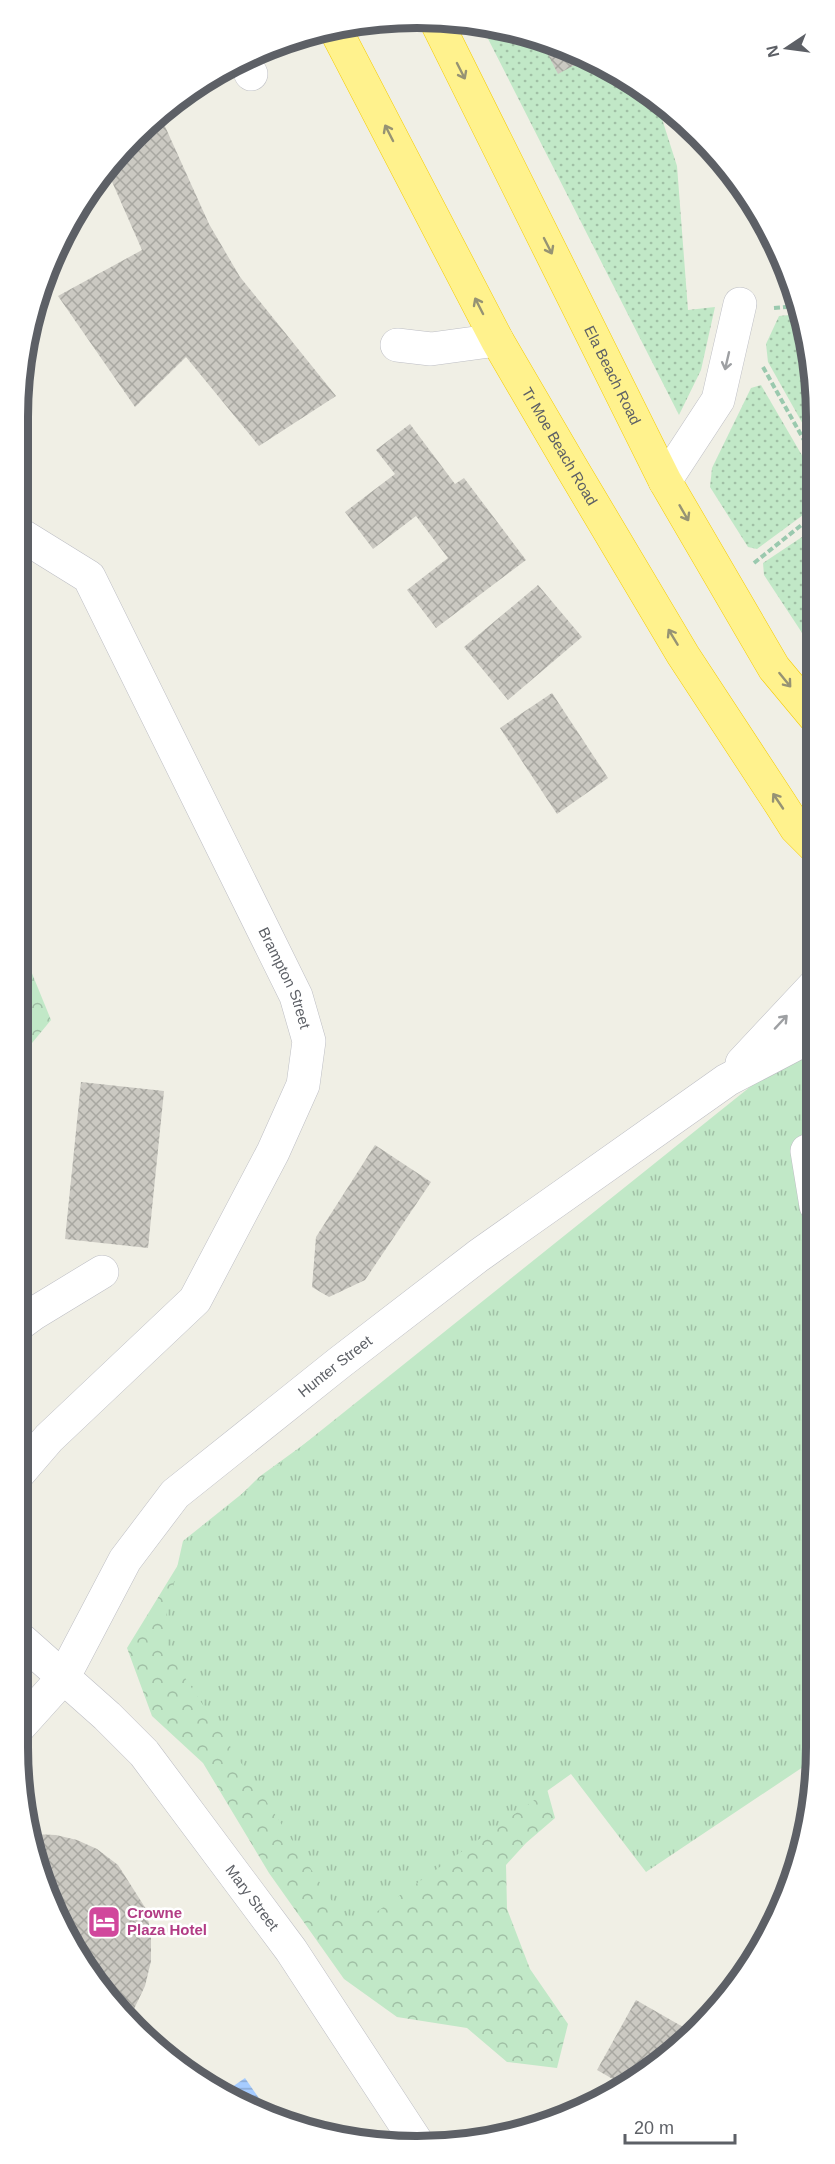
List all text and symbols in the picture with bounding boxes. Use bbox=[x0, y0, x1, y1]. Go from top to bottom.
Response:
north arrow bbox=[757, 18, 817, 78]
text: N bbox=[763, 44, 782, 59]
one-way arrow bbox=[456, 62, 468, 80]
one-way arrow bbox=[383, 124, 394, 142]
one-way arrow bbox=[543, 236, 555, 254]
one-way arrow bbox=[473, 297, 484, 315]
street label: Ela Beach Road bbox=[581, 323, 645, 427]
one-way arrow bbox=[721, 350, 732, 370]
street label: Tr Moe Beach Road bbox=[519, 384, 601, 508]
one-way arrow bbox=[678, 504, 690, 521]
one-way arrow bbox=[666, 629, 678, 646]
one-way arrow bbox=[778, 672, 791, 688]
one-way arrow bbox=[772, 793, 784, 810]
street label: Brampton Street bbox=[255, 924, 314, 1031]
one-way arrow bbox=[774, 1015, 788, 1030]
street label: Hunter Street bbox=[294, 1331, 376, 1400]
street label: Mary Street bbox=[222, 1861, 283, 1934]
hotel icon: Crowne Plaza Hotel bbox=[86, 1904, 122, 1940]
place label: Crowne Plaza Hotel bbox=[127, 1904, 207, 1938]
scale bar bbox=[625, 2107, 734, 2145]
text: 20 m bbox=[634, 2118, 674, 2138]

